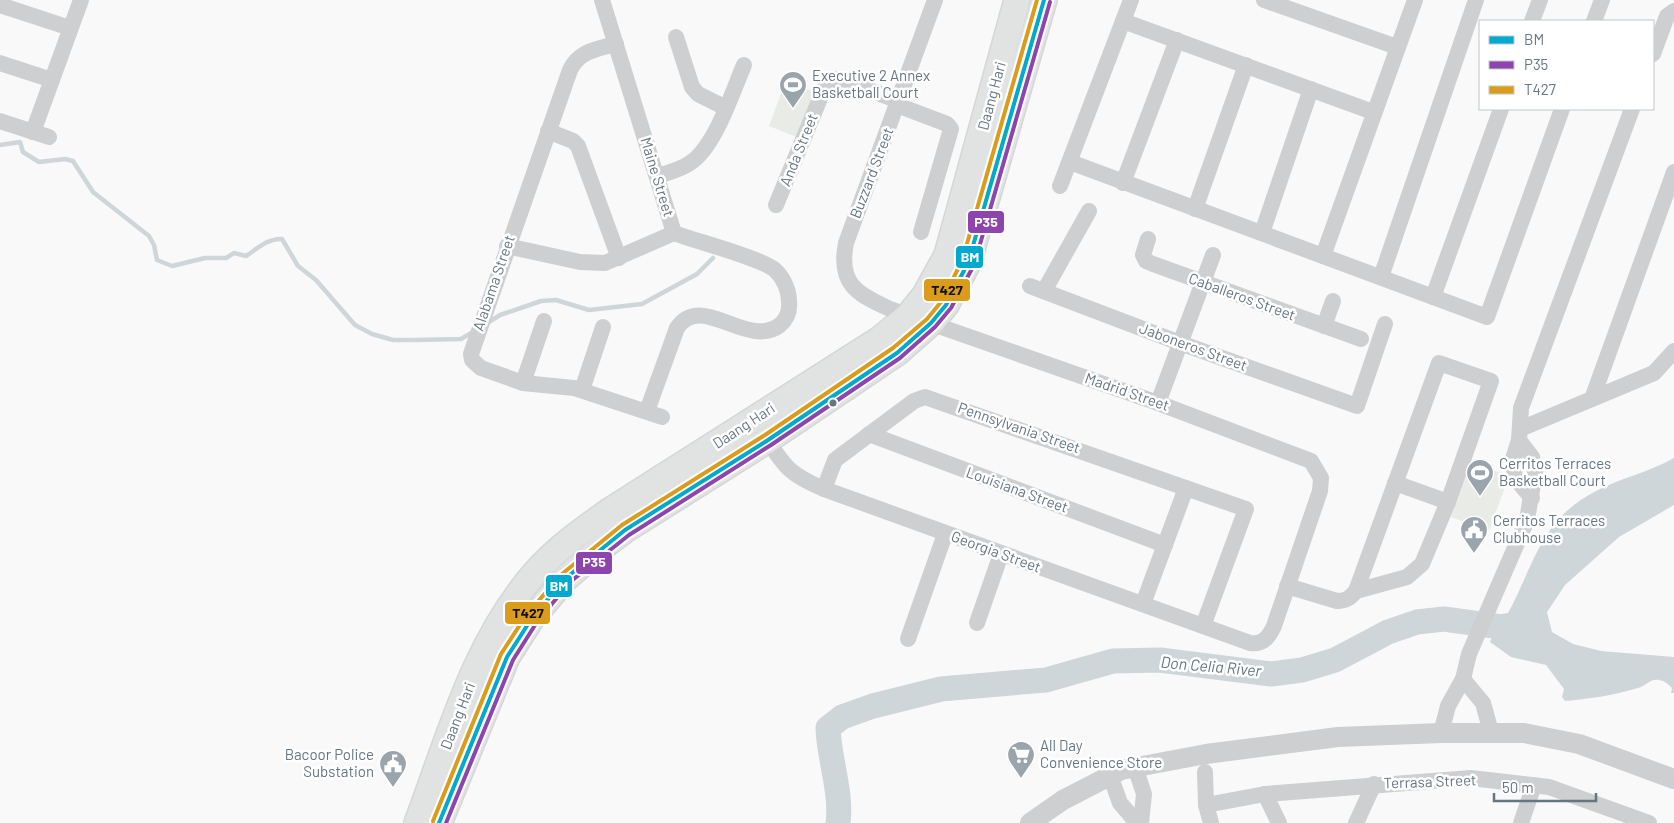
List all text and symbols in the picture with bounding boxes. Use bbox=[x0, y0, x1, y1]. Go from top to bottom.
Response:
legend bbox=[1479, 20, 1654, 110]
text: BM bbox=[1524, 30, 1544, 48]
text: P35 bbox=[1524, 55, 1548, 73]
street label: Daang Hari bbox=[973, 59, 1009, 132]
place label: Executive 2 Annex Basketball Court bbox=[812, 66, 930, 101]
sports icon: Executive 2 Annex Basketball Court bbox=[778, 70, 808, 109]
text: T427 bbox=[1524, 80, 1556, 98]
street label: Anda Street bbox=[775, 111, 821, 189]
street label: Buzzard Street bbox=[846, 125, 897, 221]
street label: Maine Street bbox=[637, 135, 679, 219]
line badge: P35 bbox=[967, 210, 1005, 234]
text: P35 bbox=[974, 213, 998, 230]
street label: Alabama Street bbox=[468, 232, 518, 333]
line badge: BM bbox=[955, 245, 984, 269]
text: BM bbox=[961, 248, 979, 265]
street label: Caballeros Street bbox=[1187, 268, 1298, 324]
line badge: T427 bbox=[923, 278, 971, 302]
text: T427 bbox=[931, 281, 963, 298]
street label: Jaboneros Street bbox=[1137, 318, 1250, 374]
street label: Madrid Street bbox=[1083, 368, 1172, 414]
street label: Daang Hari bbox=[709, 398, 778, 452]
unlabelled marker bbox=[828, 398, 838, 408]
street label: Pennsylvania Street bbox=[956, 398, 1083, 456]
place label: Cerritos Terraces Basketball Court bbox=[1499, 454, 1611, 489]
sports icon: Cerritos Terraces Basketball Court bbox=[1465, 458, 1495, 497]
street label: Louisiana Street bbox=[964, 462, 1071, 516]
place label: Cerritos Terraces Clubhouse bbox=[1493, 511, 1605, 546]
public building icon: Cerritos Terraces Clubhouse bbox=[1459, 515, 1489, 554]
street label: Georgia Street bbox=[949, 527, 1044, 576]
line badge: P35 bbox=[575, 551, 613, 575]
text: P35 bbox=[582, 553, 606, 570]
line badge: BM bbox=[545, 574, 573, 598]
text: BM bbox=[550, 577, 568, 594]
line badge: T427 bbox=[504, 601, 551, 625]
text: T427 bbox=[512, 604, 544, 621]
water label: Don Celia River bbox=[1160, 652, 1263, 679]
street label: Daang Hari bbox=[436, 680, 478, 752]
place label: All Day Convenience Store bbox=[1040, 736, 1162, 771]
supermarket icon: All Day Convenience Store bbox=[1006, 740, 1036, 779]
place label: Bacoor Police Substation bbox=[285, 745, 374, 780]
public building icon: Bacoor Police Substation bbox=[378, 749, 408, 788]
street label: Terrasa Street bbox=[1383, 770, 1477, 792]
scale bar bbox=[1494, 770, 1596, 802]
text: 50 m bbox=[1502, 778, 1534, 796]

